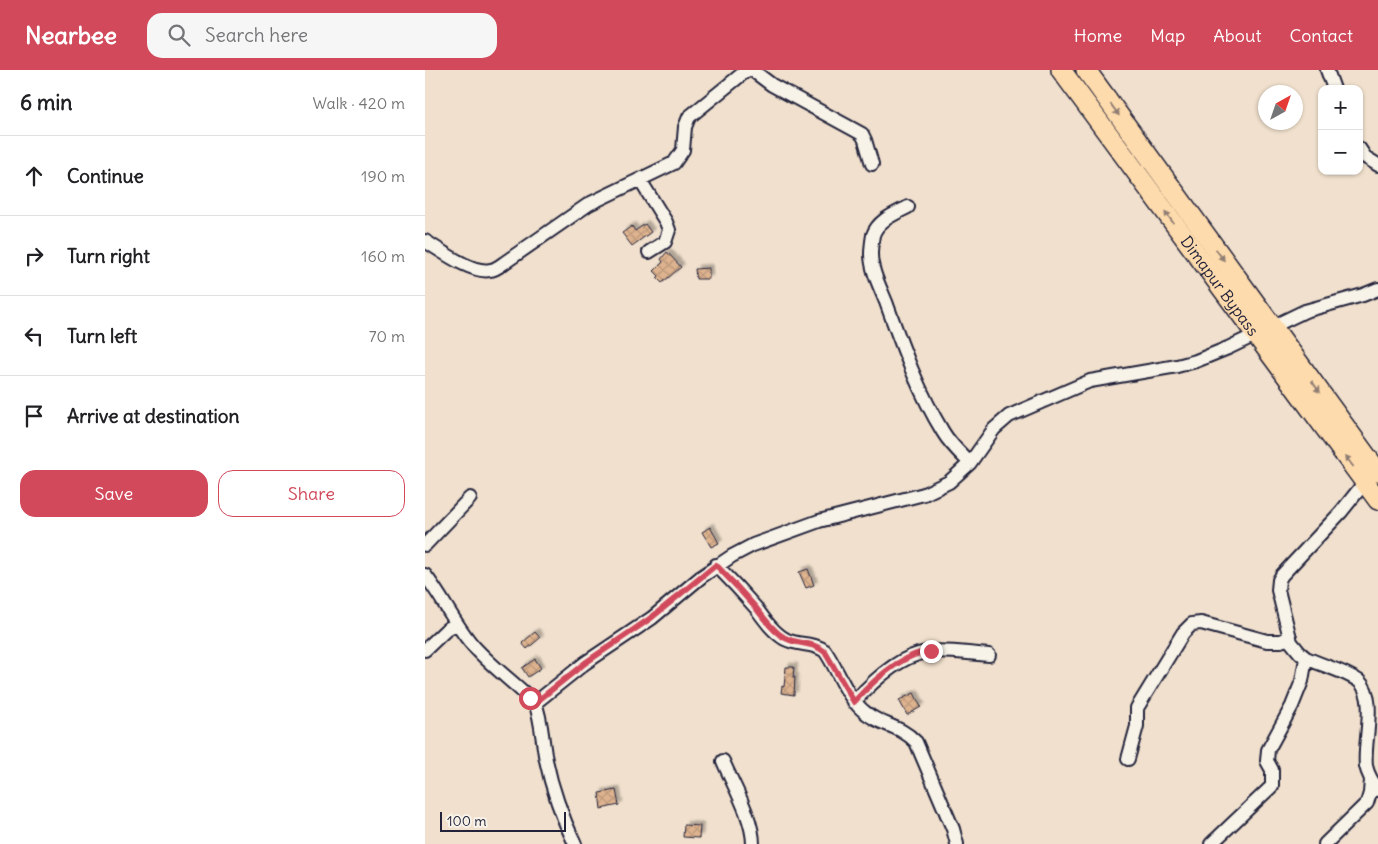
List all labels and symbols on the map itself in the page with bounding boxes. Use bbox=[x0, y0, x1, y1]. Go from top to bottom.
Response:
north arrow bbox=[1258, 85, 1303, 130]
one-way arrow bbox=[1110, 103, 1120, 116]
one-way arrow bbox=[1164, 211, 1175, 224]
street label: Dimapur Bypass bbox=[1177, 232, 1263, 340]
one-way arrow bbox=[1215, 248, 1225, 262]
one-way arrow bbox=[1310, 380, 1321, 393]
one-way arrow bbox=[1344, 454, 1354, 467]
route end bbox=[920, 640, 943, 663]
route start bbox=[519, 687, 542, 710]
scale bar bbox=[440, 809, 566, 832]

